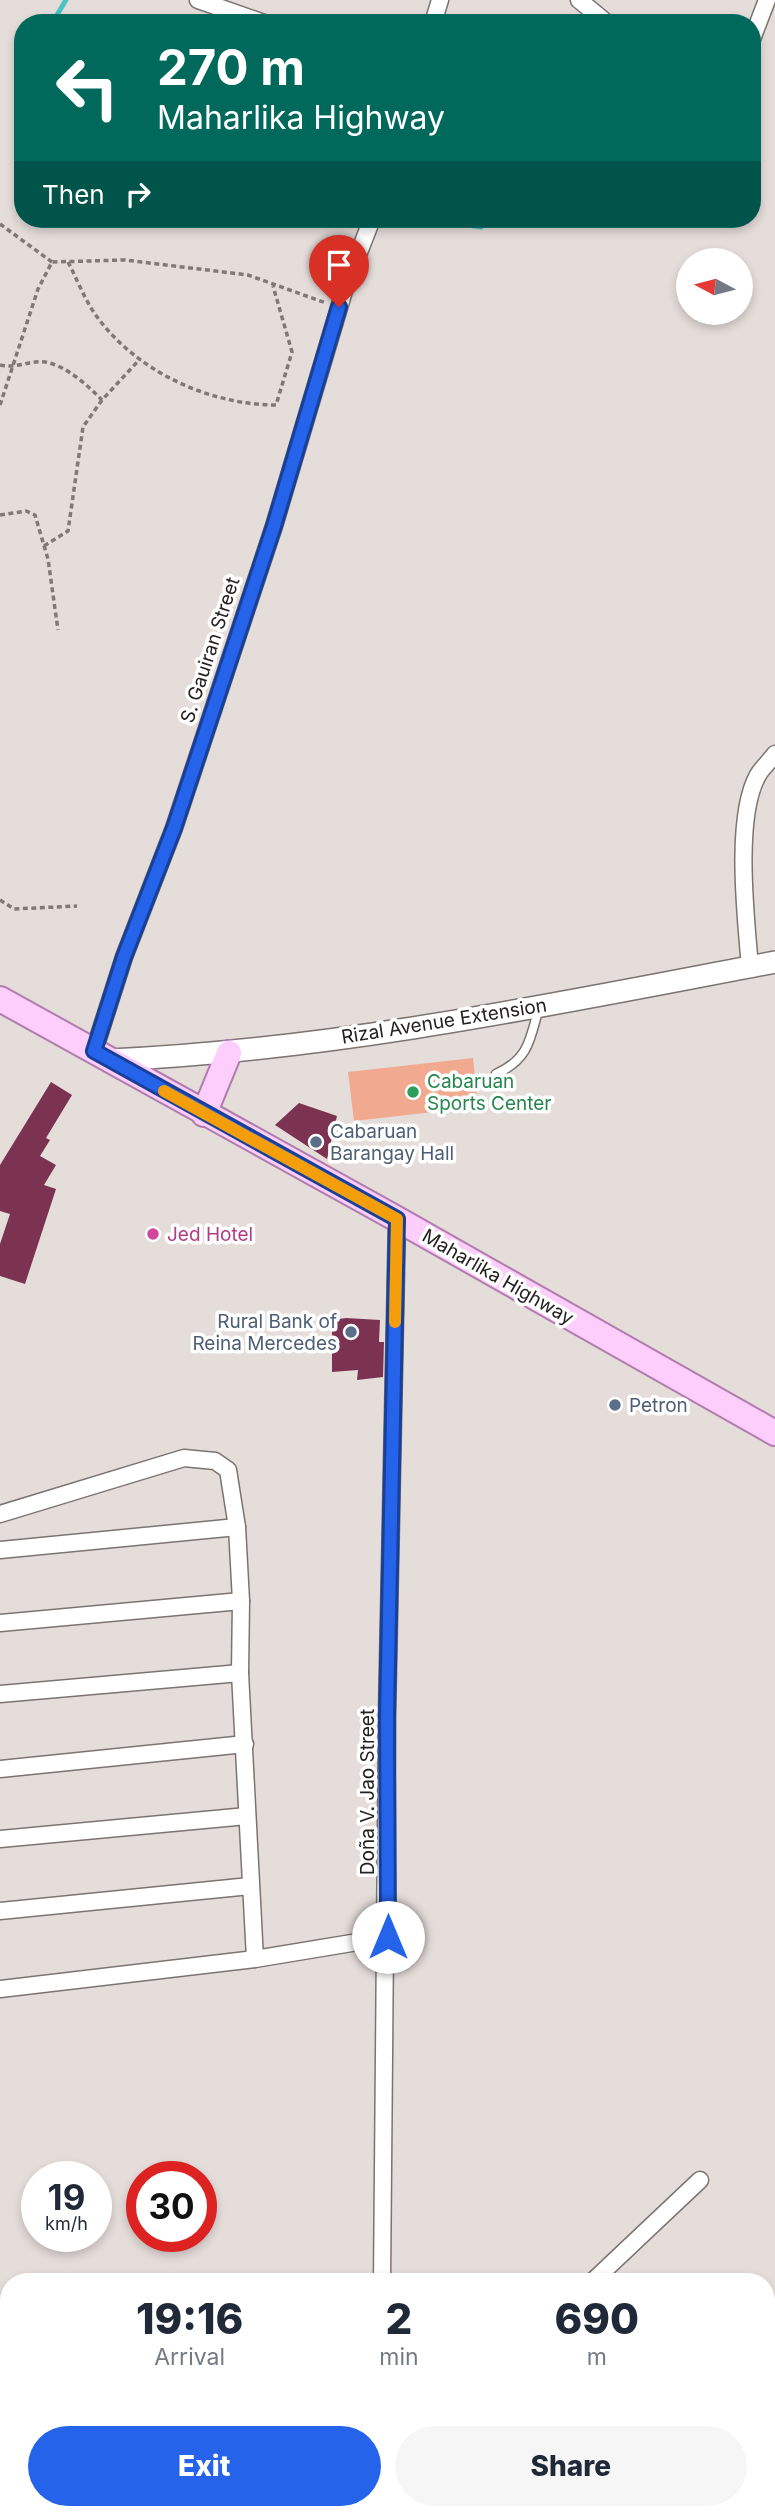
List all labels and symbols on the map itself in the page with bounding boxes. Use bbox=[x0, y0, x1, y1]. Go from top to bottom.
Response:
pin bbox=[309, 235, 369, 307]
north arrow bbox=[676, 248, 752, 326]
street label: S. Gauiran Street bbox=[176, 574, 244, 726]
street label: Rizal Avenue Extension bbox=[340, 993, 548, 1049]
place label: Cabaruan Sports Center bbox=[427, 1070, 552, 1115]
marker: Cabaruan Sports Center bbox=[405, 1084, 421, 1100]
place label: Cabaruan Barangay Hall bbox=[330, 1120, 454, 1165]
marker: Cabaruan Barangay Hall bbox=[308, 1134, 324, 1150]
place label: Jed Hotel bbox=[167, 1223, 253, 1246]
street label: Maharlika Highway bbox=[418, 1224, 578, 1330]
marker: Jed Hotel bbox=[145, 1226, 161, 1242]
place label: Rural Bank of Reina Mercedes bbox=[192, 1310, 337, 1355]
marker: Rural Bank of Reina Mercedes bbox=[343, 1324, 359, 1340]
place label: Petron bbox=[629, 1394, 688, 1417]
marker: Petron bbox=[607, 1397, 623, 1413]
street label: Doña V. Jao Street bbox=[356, 1709, 379, 1875]
position arrow bbox=[351, 1900, 425, 1974]
speed limit sign: 30 bbox=[126, 2161, 217, 2252]

